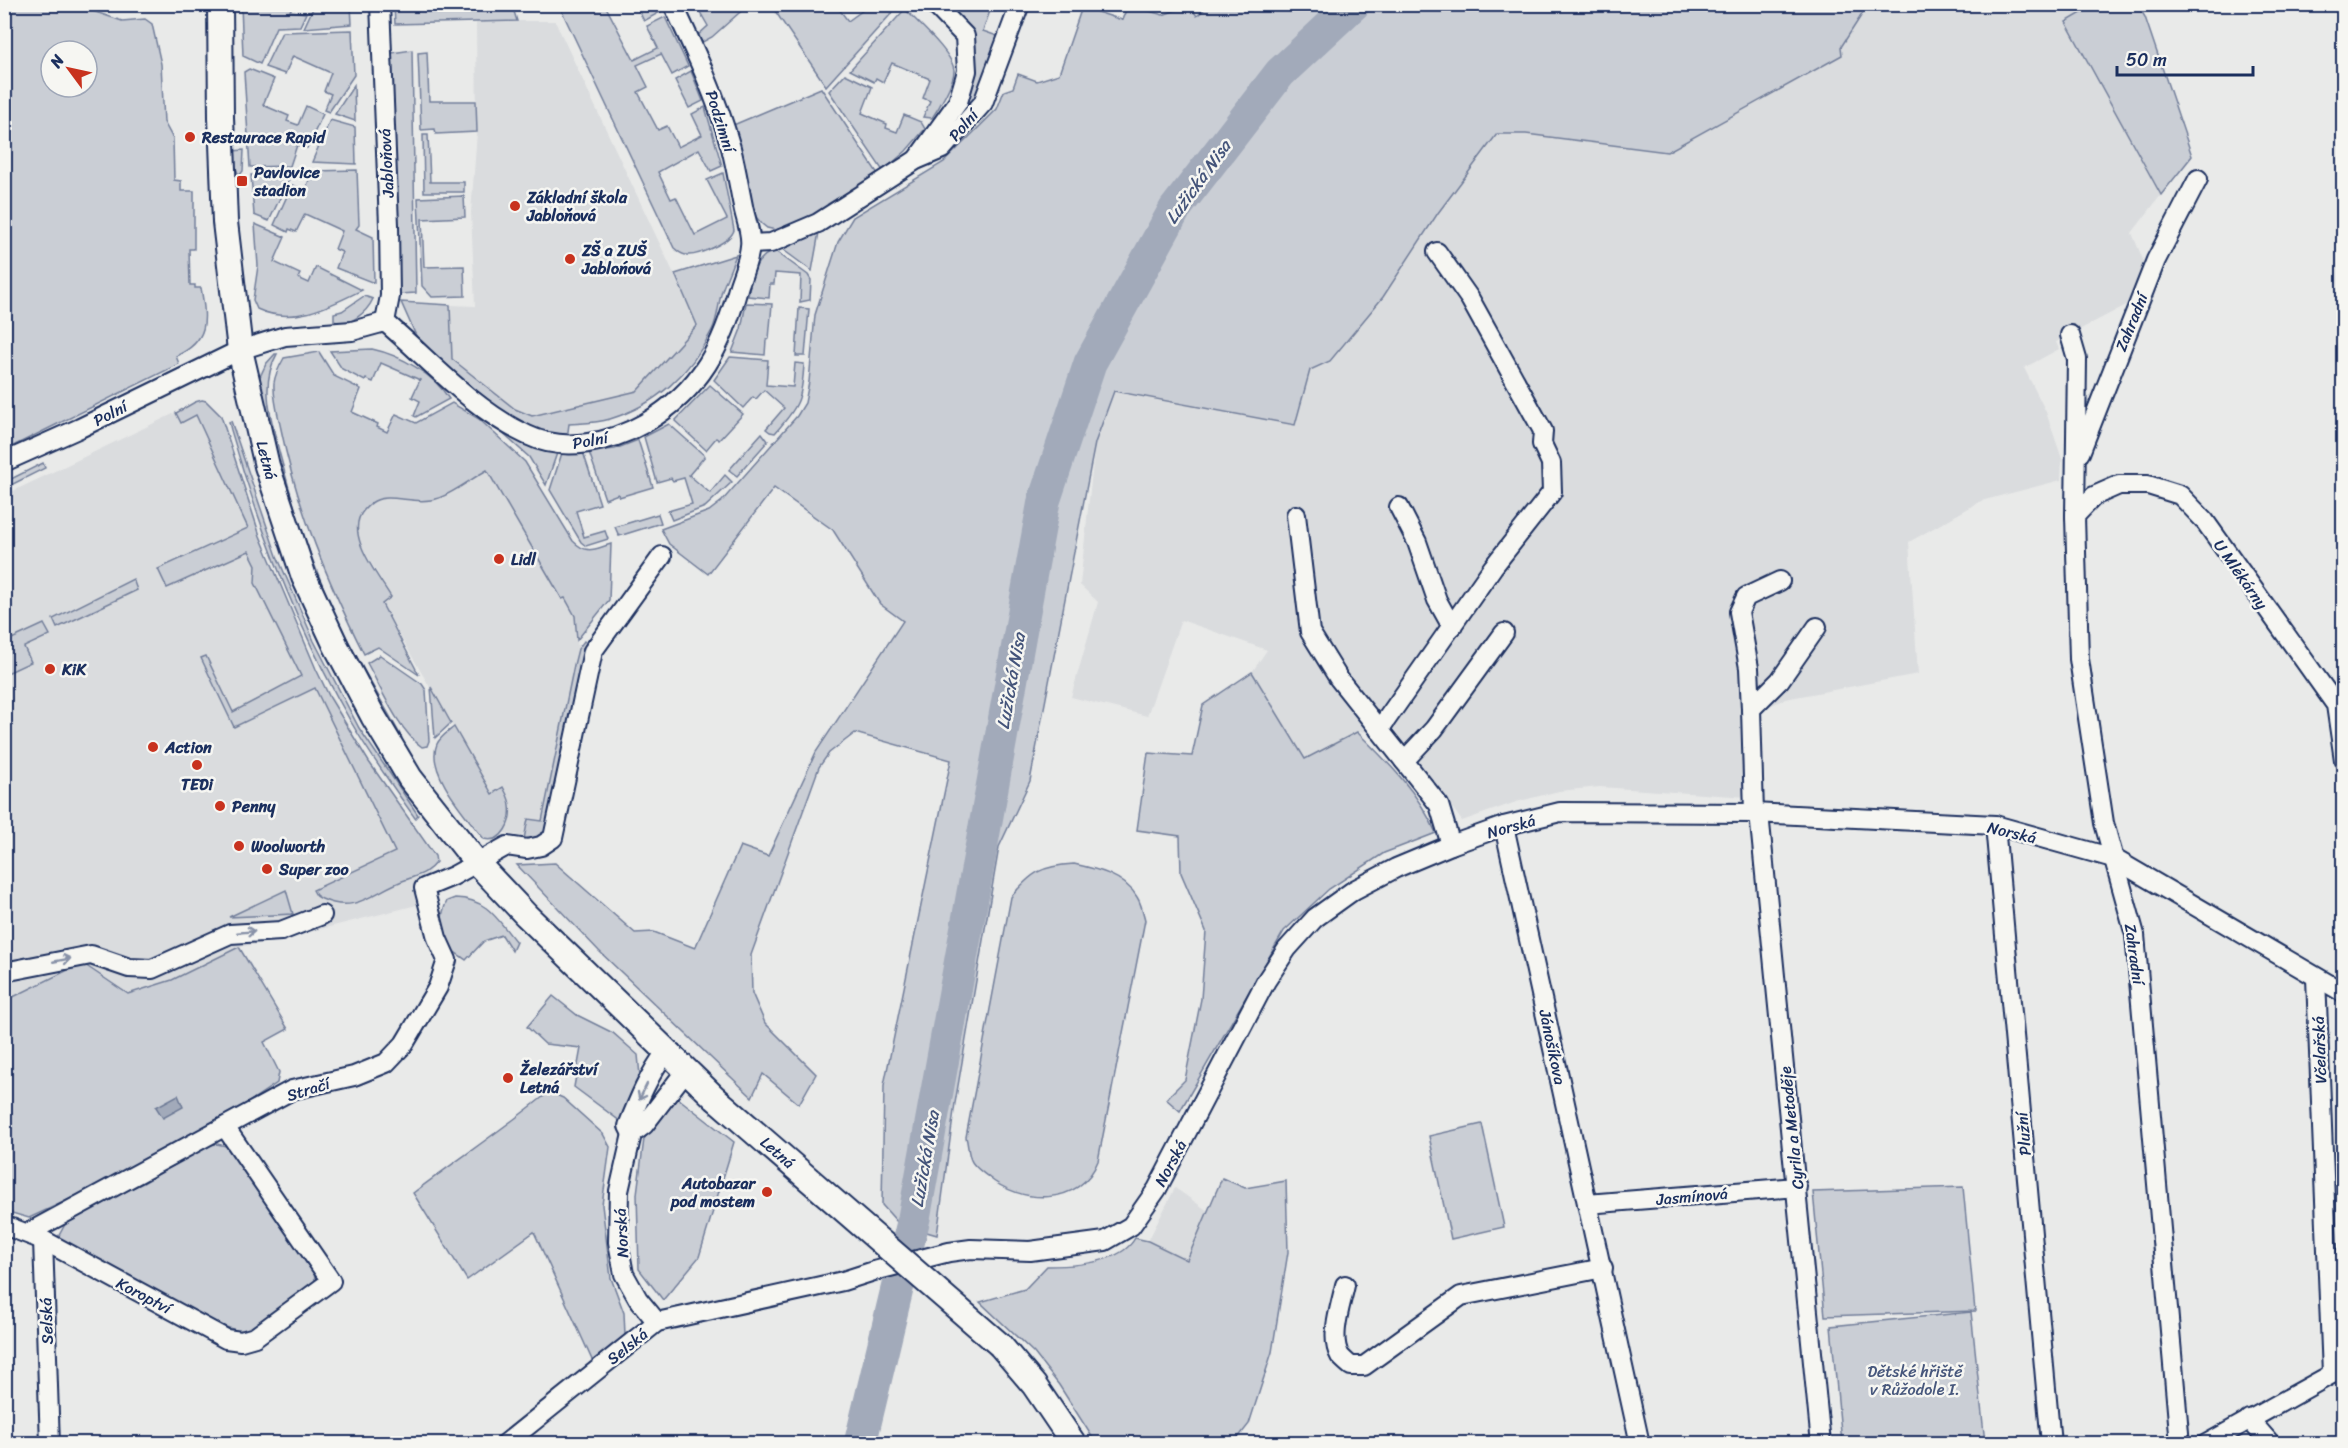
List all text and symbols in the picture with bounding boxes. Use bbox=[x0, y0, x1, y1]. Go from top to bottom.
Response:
north arrow bbox=[39, 39, 99, 99]
scale bar bbox=[2117, 39, 2254, 77]
text: 50 m bbox=[2126, 44, 2167, 76]
text: N bbox=[41, 48, 73, 74]
street label: Podzimní bbox=[697, 86, 745, 158]
street label: Polní bbox=[941, 100, 988, 148]
place label: Restaurace Rapid bbox=[201, 123, 326, 152]
street label: Jabloňová bbox=[370, 128, 403, 199]
marker: Restaurace Rapid bbox=[183, 130, 197, 144]
water label: Lužická Nisa bbox=[1156, 132, 1241, 231]
place label: Pavlovice stadion bbox=[253, 158, 321, 205]
marker: Pavlovice stadion bbox=[235, 174, 249, 188]
place label: Základní škola Jabloňová bbox=[526, 183, 628, 230]
marker: Základní škola Jabloňová bbox=[508, 199, 522, 213]
place label: ZŠ a ZUŠ Jablońová bbox=[581, 236, 651, 283]
marker: ZŠ a ZUŠ Jablońová bbox=[563, 252, 577, 266]
street label: Zahradní bbox=[2107, 286, 2157, 356]
street label: Polní bbox=[88, 391, 135, 434]
street label: Polní bbox=[570, 423, 613, 458]
street label: Letná bbox=[247, 437, 286, 483]
street label: U Mlékárny bbox=[2206, 533, 2276, 616]
place label: Lidl bbox=[511, 545, 537, 574]
marker: Lidl bbox=[492, 552, 506, 566]
water label: Lužická Nisa bbox=[987, 628, 1036, 732]
place label: KiK bbox=[61, 655, 87, 684]
marker: KiK bbox=[43, 662, 57, 676]
place label: Action bbox=[164, 733, 212, 762]
marker: Action bbox=[146, 740, 160, 754]
marker: TEDi bbox=[190, 758, 204, 772]
place label: TEDi bbox=[181, 770, 214, 799]
place label: Penny bbox=[232, 792, 276, 821]
marker: Penny bbox=[213, 799, 227, 813]
street label: Norská bbox=[1483, 806, 1539, 847]
street label: Norská bbox=[1984, 813, 2039, 852]
place label: Woolworth bbox=[251, 832, 326, 861]
marker: Woolworth bbox=[232, 839, 246, 853]
place label: Super zoo bbox=[278, 855, 350, 884]
marker: Super zoo bbox=[260, 862, 274, 876]
street label: Zahradní bbox=[2116, 922, 2153, 989]
one-way arrow bbox=[236, 926, 256, 937]
one-way arrow bbox=[52, 954, 71, 965]
street label: Jánošíkova bbox=[1530, 1006, 1575, 1087]
street label: Včelařská bbox=[2304, 1016, 2335, 1084]
place label: Železářství Letná bbox=[519, 1055, 600, 1102]
street label: Cyrila a Metoděje bbox=[1771, 1065, 1812, 1191]
street label: Stračí bbox=[283, 1068, 336, 1110]
marker: Železářství Letná bbox=[501, 1071, 515, 1085]
one-way arrow bbox=[637, 1083, 649, 1101]
water label: Lužická Nisa bbox=[901, 1106, 950, 1210]
street label: Plužní bbox=[2007, 1108, 2040, 1157]
street label: Letná bbox=[753, 1129, 802, 1176]
street label: Norská bbox=[1146, 1134, 1195, 1192]
place label: Autobazar pod mostem bbox=[670, 1169, 756, 1216]
street label: Jasmínová bbox=[1654, 1179, 1729, 1214]
marker: Autobazar pod mostem bbox=[760, 1185, 774, 1199]
street label: Norská bbox=[606, 1207, 637, 1259]
street label: Koroptví bbox=[111, 1269, 179, 1323]
street label: Selská bbox=[31, 1297, 62, 1345]
street label: Selská bbox=[600, 1320, 655, 1372]
park label: Dětské hřiště v Růžodole I. bbox=[1868, 1357, 1964, 1404]

